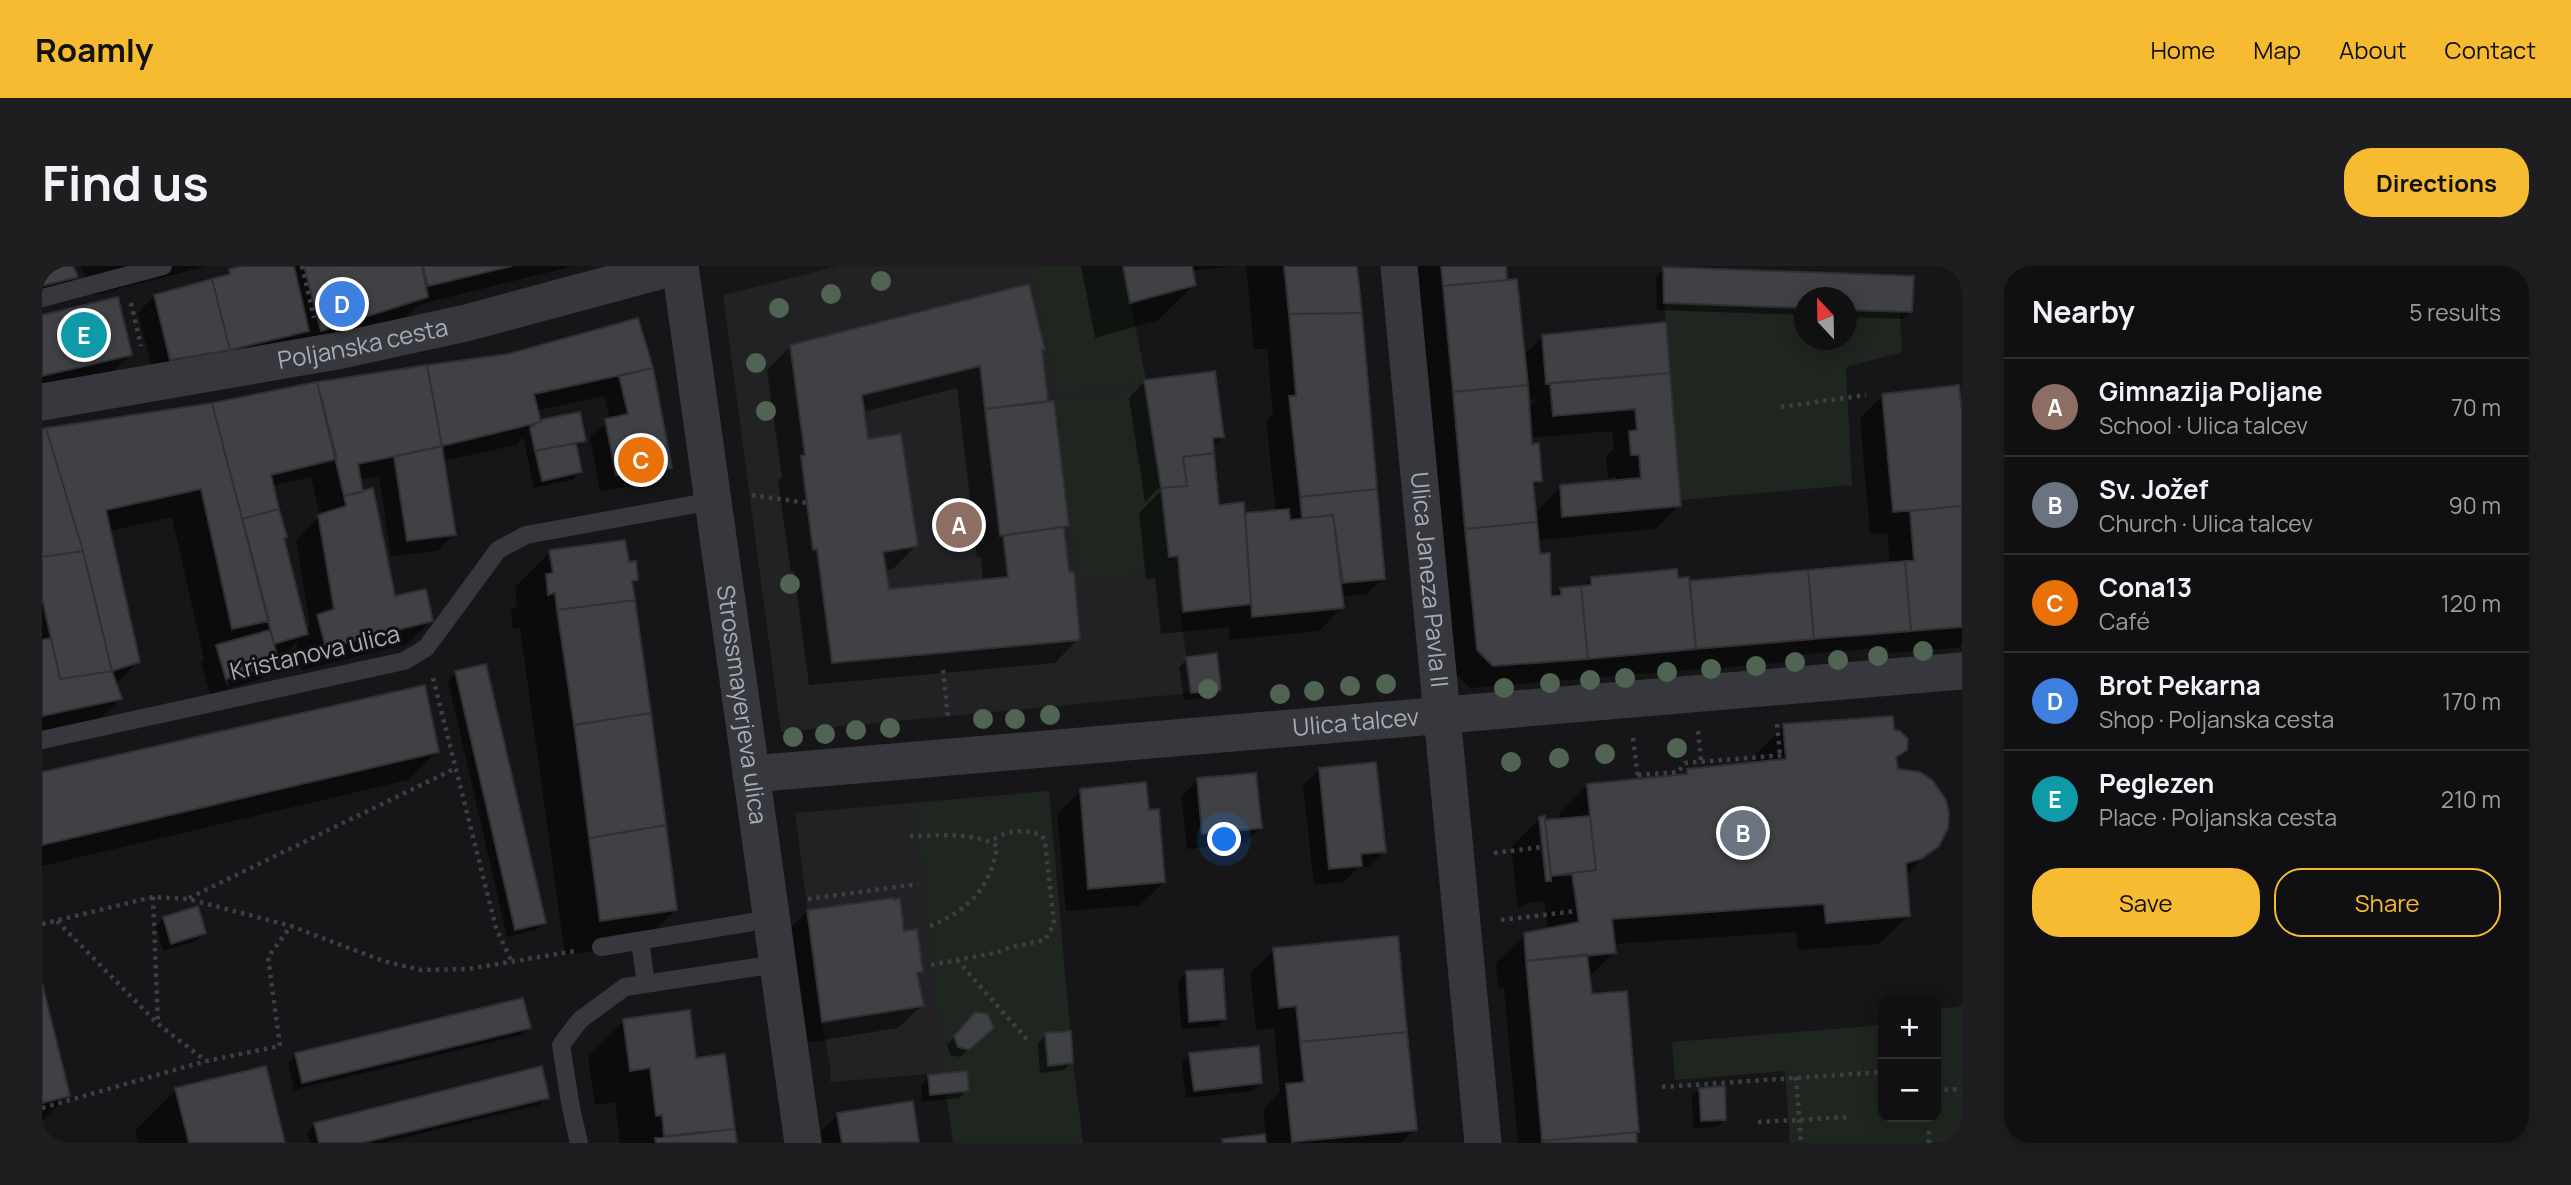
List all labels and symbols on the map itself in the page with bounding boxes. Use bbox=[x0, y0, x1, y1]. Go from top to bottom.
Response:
pin: D bbox=[319, 278, 365, 330]
north arrow bbox=[1794, 287, 1857, 350]
pin: E bbox=[61, 309, 107, 361]
street label: Poljanska cesta bbox=[275, 309, 451, 376]
pin: C bbox=[618, 434, 664, 486]
street label: Ulica Janeza Pavla II bbox=[1404, 470, 1457, 689]
pin: A bbox=[936, 499, 982, 551]
street label: Strossmayerjeva ulica bbox=[710, 583, 776, 826]
street label: Kristanova ulica bbox=[226, 616, 403, 687]
street label: Ulica talcev bbox=[1291, 699, 1420, 743]
pin: B bbox=[1720, 807, 1766, 859]
your location bbox=[1207, 822, 1241, 856]

